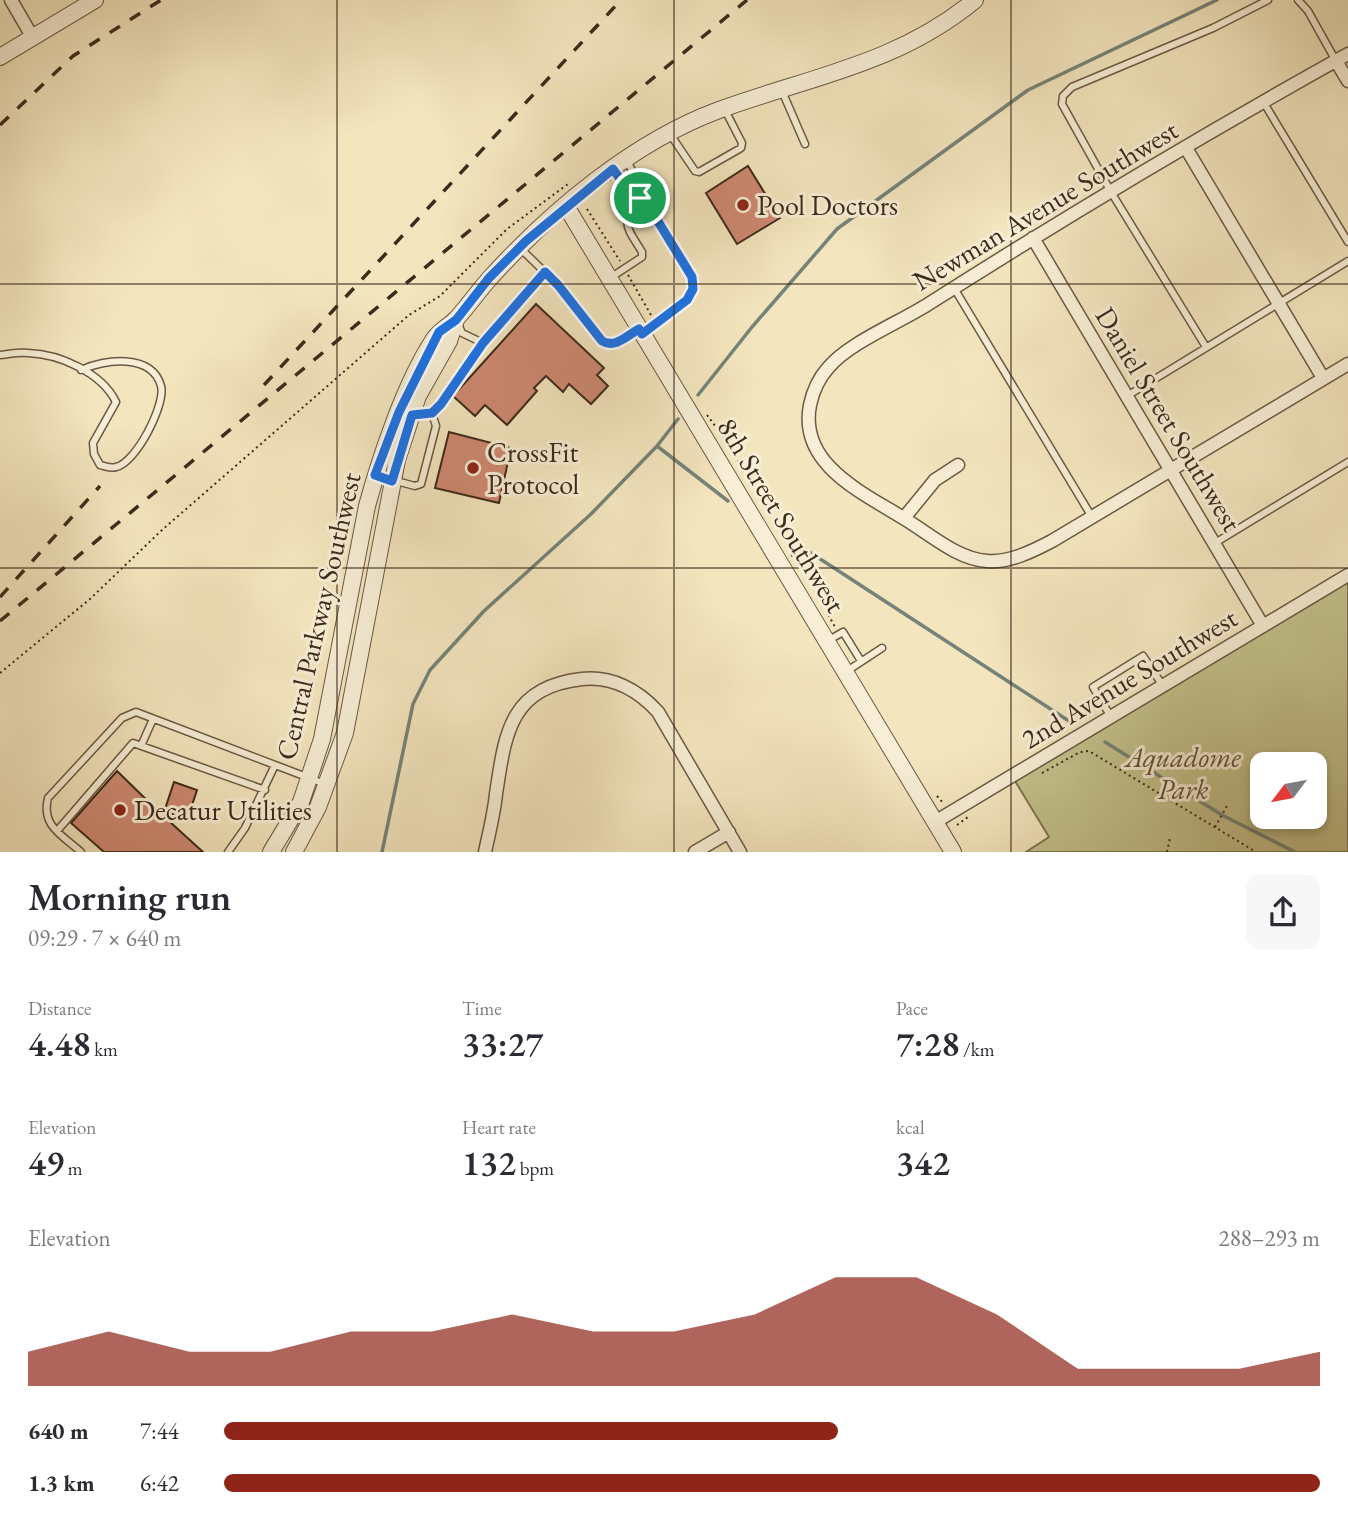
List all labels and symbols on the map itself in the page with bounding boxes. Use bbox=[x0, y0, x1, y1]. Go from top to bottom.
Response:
street label: Newman Avenue Southwest bbox=[906, 111, 1184, 298]
pin bbox=[610, 168, 670, 228]
place label: Pool Doctors bbox=[757, 187, 898, 223]
marker: Pool Doctors bbox=[735, 197, 751, 213]
street label: Daniel Street Southwest bbox=[1088, 300, 1250, 538]
street label: 8th Street Southwest bbox=[710, 411, 854, 619]
place label: CrossFit Protocol bbox=[487, 434, 580, 502]
marker: CrossFit Protocol bbox=[465, 460, 481, 476]
street label: Central Parkway Southwest bbox=[267, 469, 369, 763]
street label: 2nd Avenue Southwest bbox=[1015, 599, 1244, 757]
park label: Aquadome Park bbox=[1123, 739, 1241, 807]
north arrow bbox=[1250, 752, 1326, 830]
place label: Decatur Utilities bbox=[134, 792, 312, 828]
marker: Decatur Utilities bbox=[112, 802, 128, 818]

